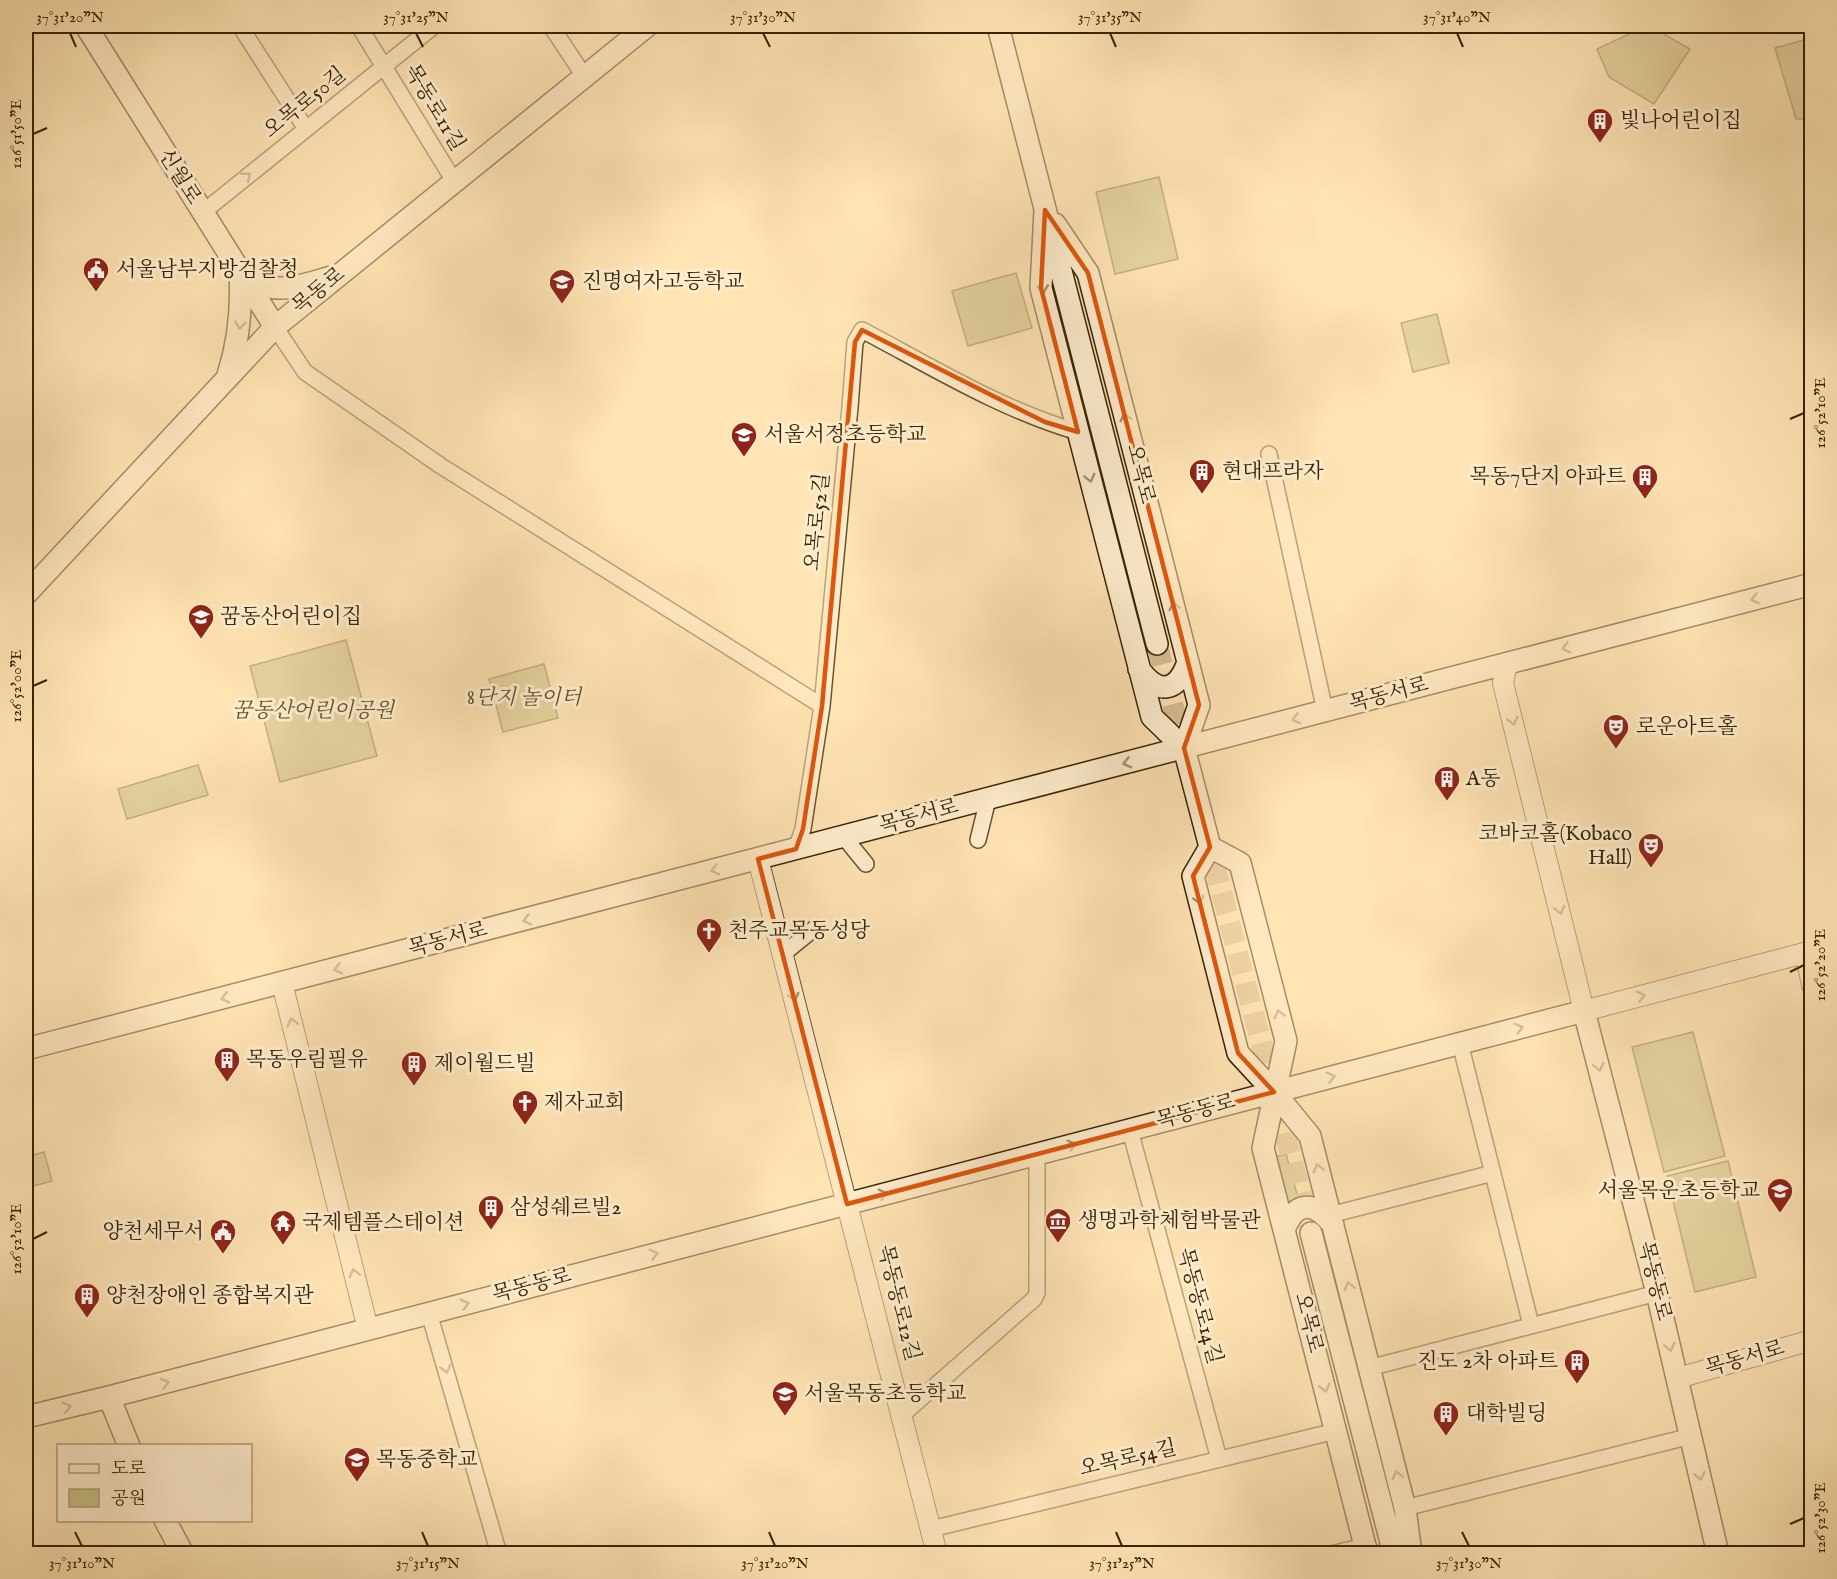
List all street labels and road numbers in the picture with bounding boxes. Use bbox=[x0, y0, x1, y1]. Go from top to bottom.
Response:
street label: 목동로11길 bbox=[398, 60, 470, 156]
street label: 오목로50길 bbox=[258, 61, 352, 145]
street label: 신월로 bbox=[151, 144, 207, 210]
street label: 목동로 bbox=[287, 261, 351, 321]
street label: 오목로 bbox=[1120, 441, 1160, 507]
street label: 오목로52길 bbox=[799, 472, 837, 572]
street label: 목동서로 bbox=[1346, 671, 1432, 719]
street label: 목동서로 bbox=[876, 793, 962, 841]
street label: 목동서로 bbox=[405, 916, 491, 964]
street label: 목동동로 bbox=[1153, 1088, 1239, 1136]
street label: 목동동로 bbox=[1631, 1238, 1677, 1324]
street label: 목동동로12길 bbox=[870, 1242, 926, 1364]
street label: 목동동로14길 bbox=[1170, 1245, 1228, 1367]
street label: 목동동로 bbox=[489, 1262, 575, 1310]
street label: 오목로 bbox=[1288, 1290, 1328, 1356]
street label: 목동서로 bbox=[1702, 1335, 1788, 1383]
street label: 오목로54길 bbox=[1077, 1435, 1179, 1483]

